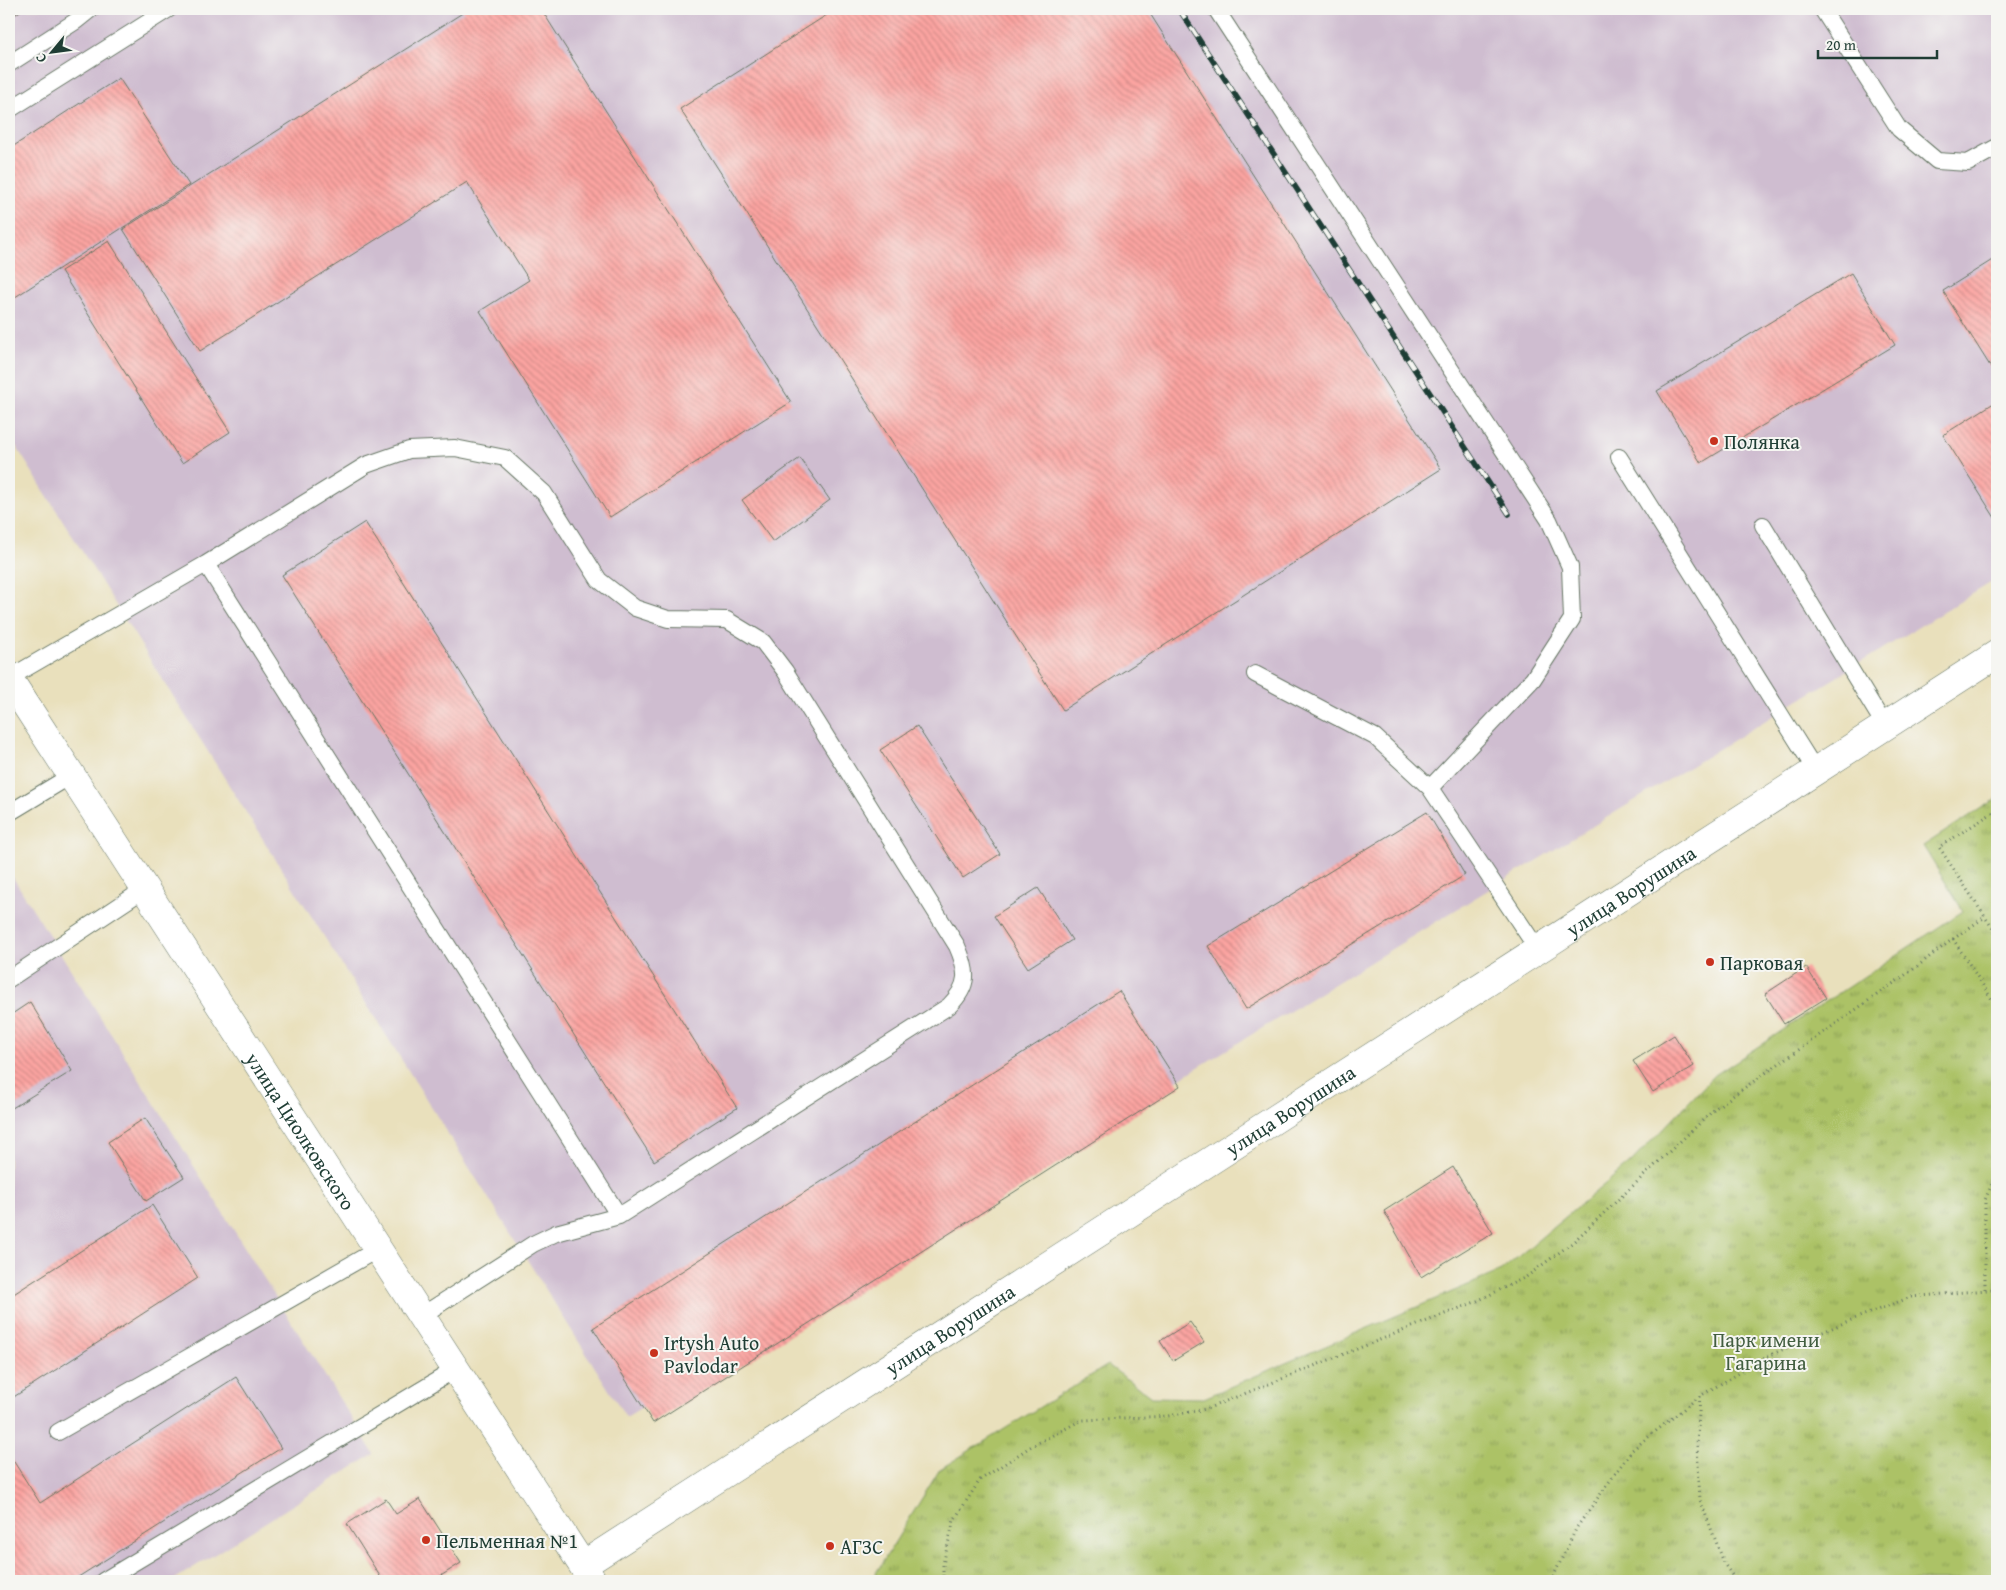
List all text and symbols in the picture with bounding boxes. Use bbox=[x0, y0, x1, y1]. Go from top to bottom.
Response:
north arrow bbox=[28, 28, 78, 78]
scale bar bbox=[1818, 28, 1937, 60]
text: 20 m bbox=[1826, 34, 1857, 55]
text: С bbox=[30, 50, 51, 67]
place label: Полянка bbox=[1724, 427, 1800, 456]
marker: Полянка bbox=[1708, 435, 1720, 447]
street label: улица Ворушина bbox=[1559, 837, 1701, 943]
place label: Парковая bbox=[1720, 948, 1803, 977]
marker: Парковая bbox=[1704, 956, 1716, 968]
street label: улица Циолковского bbox=[239, 1045, 363, 1215]
street label: улица Ворушина bbox=[1219, 1057, 1361, 1163]
street label: улица Ворушина bbox=[878, 1276, 1020, 1382]
park label: Парк имени Гагарина bbox=[1712, 1325, 1820, 1377]
place label: Irtysh Auto Pavlodar bbox=[664, 1328, 759, 1380]
marker: Irtysh Auto Pavlodar bbox=[648, 1347, 660, 1359]
place label: Пельменная №1 bbox=[436, 1526, 578, 1555]
place label: АГЗС bbox=[840, 1532, 883, 1561]
marker: Пельменная №1 bbox=[420, 1534, 432, 1546]
marker: АГЗС bbox=[824, 1540, 836, 1552]

